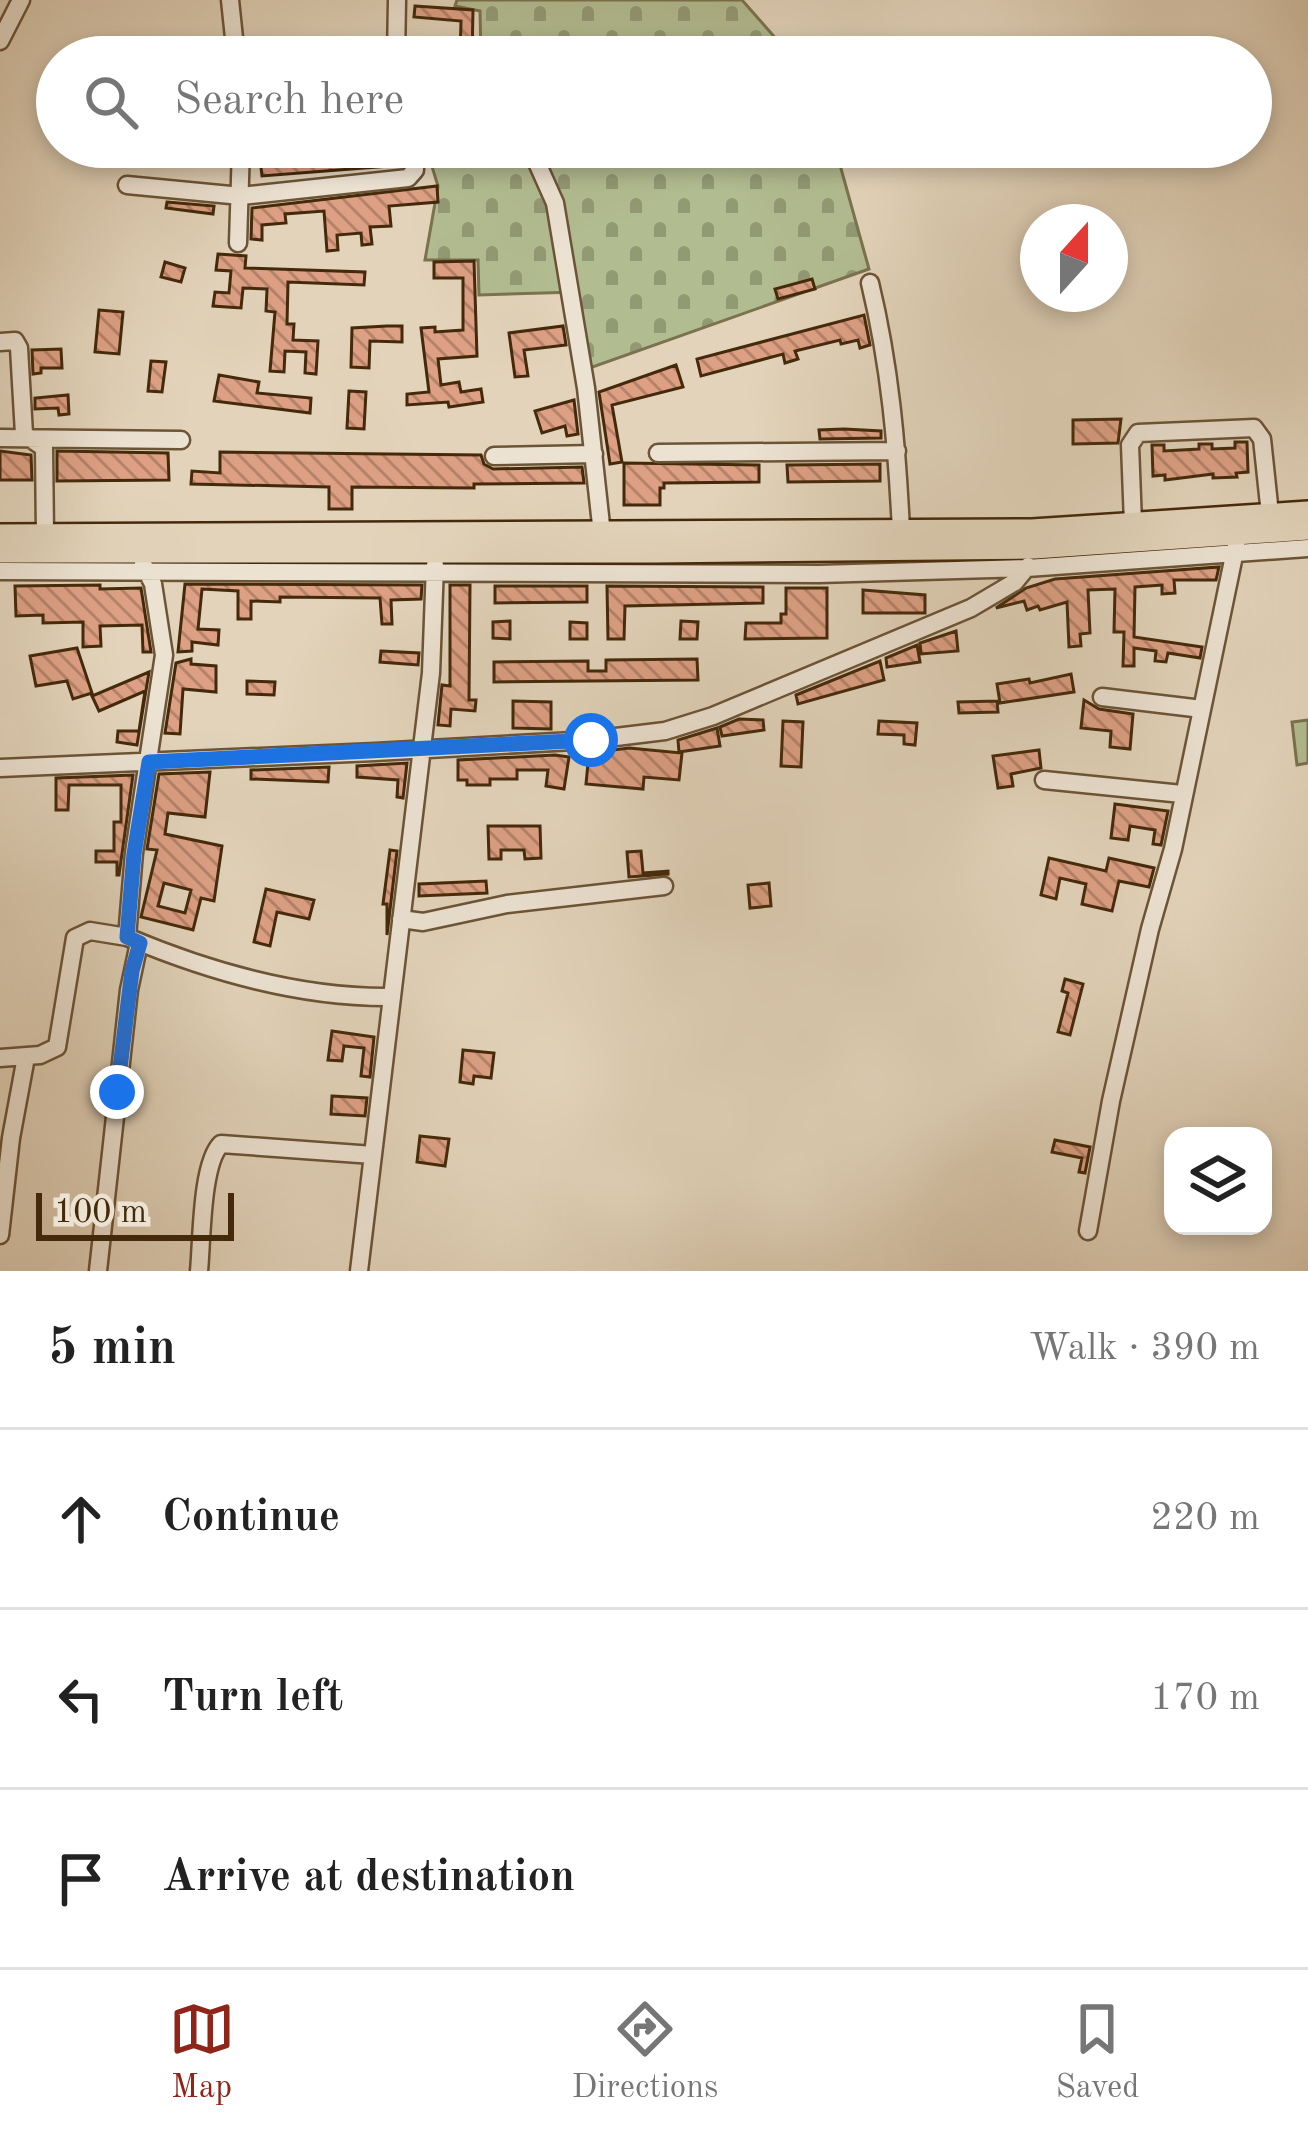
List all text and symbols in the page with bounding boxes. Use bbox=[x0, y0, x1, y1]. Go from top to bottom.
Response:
search box bbox=[36, 36, 1272, 168]
icon: search bbox=[78, 69, 144, 135]
text: Search here bbox=[174, 79, 404, 124]
north arrow bbox=[1020, 204, 1128, 312]
route start bbox=[564, 713, 618, 767]
route end bbox=[90, 1065, 144, 1119]
map controls bbox=[1164, 1127, 1272, 1235]
button: layers bbox=[1164, 1127, 1272, 1235]
scale bar bbox=[36, 1187, 234, 1240]
text: 100 m bbox=[54, 1197, 147, 1230]
text: 5 min bbox=[48, 1324, 176, 1375]
text: Walk · 390 m bbox=[1029, 1329, 1260, 1368]
icon: ahead bbox=[48, 1486, 114, 1552]
text: Continue bbox=[162, 1496, 340, 1541]
text: 220 m bbox=[1150, 1499, 1260, 1538]
icon: left bbox=[48, 1666, 114, 1732]
text: Turn left bbox=[162, 1676, 343, 1721]
text: 170 m bbox=[1150, 1679, 1260, 1718]
icon: arrive bbox=[48, 1846, 114, 1912]
text: Arrive at destination bbox=[162, 1856, 575, 1901]
tab: Map bbox=[169, 1996, 235, 2109]
tab: Directions bbox=[572, 1996, 718, 2109]
tab: Saved bbox=[1055, 1996, 1139, 2109]

